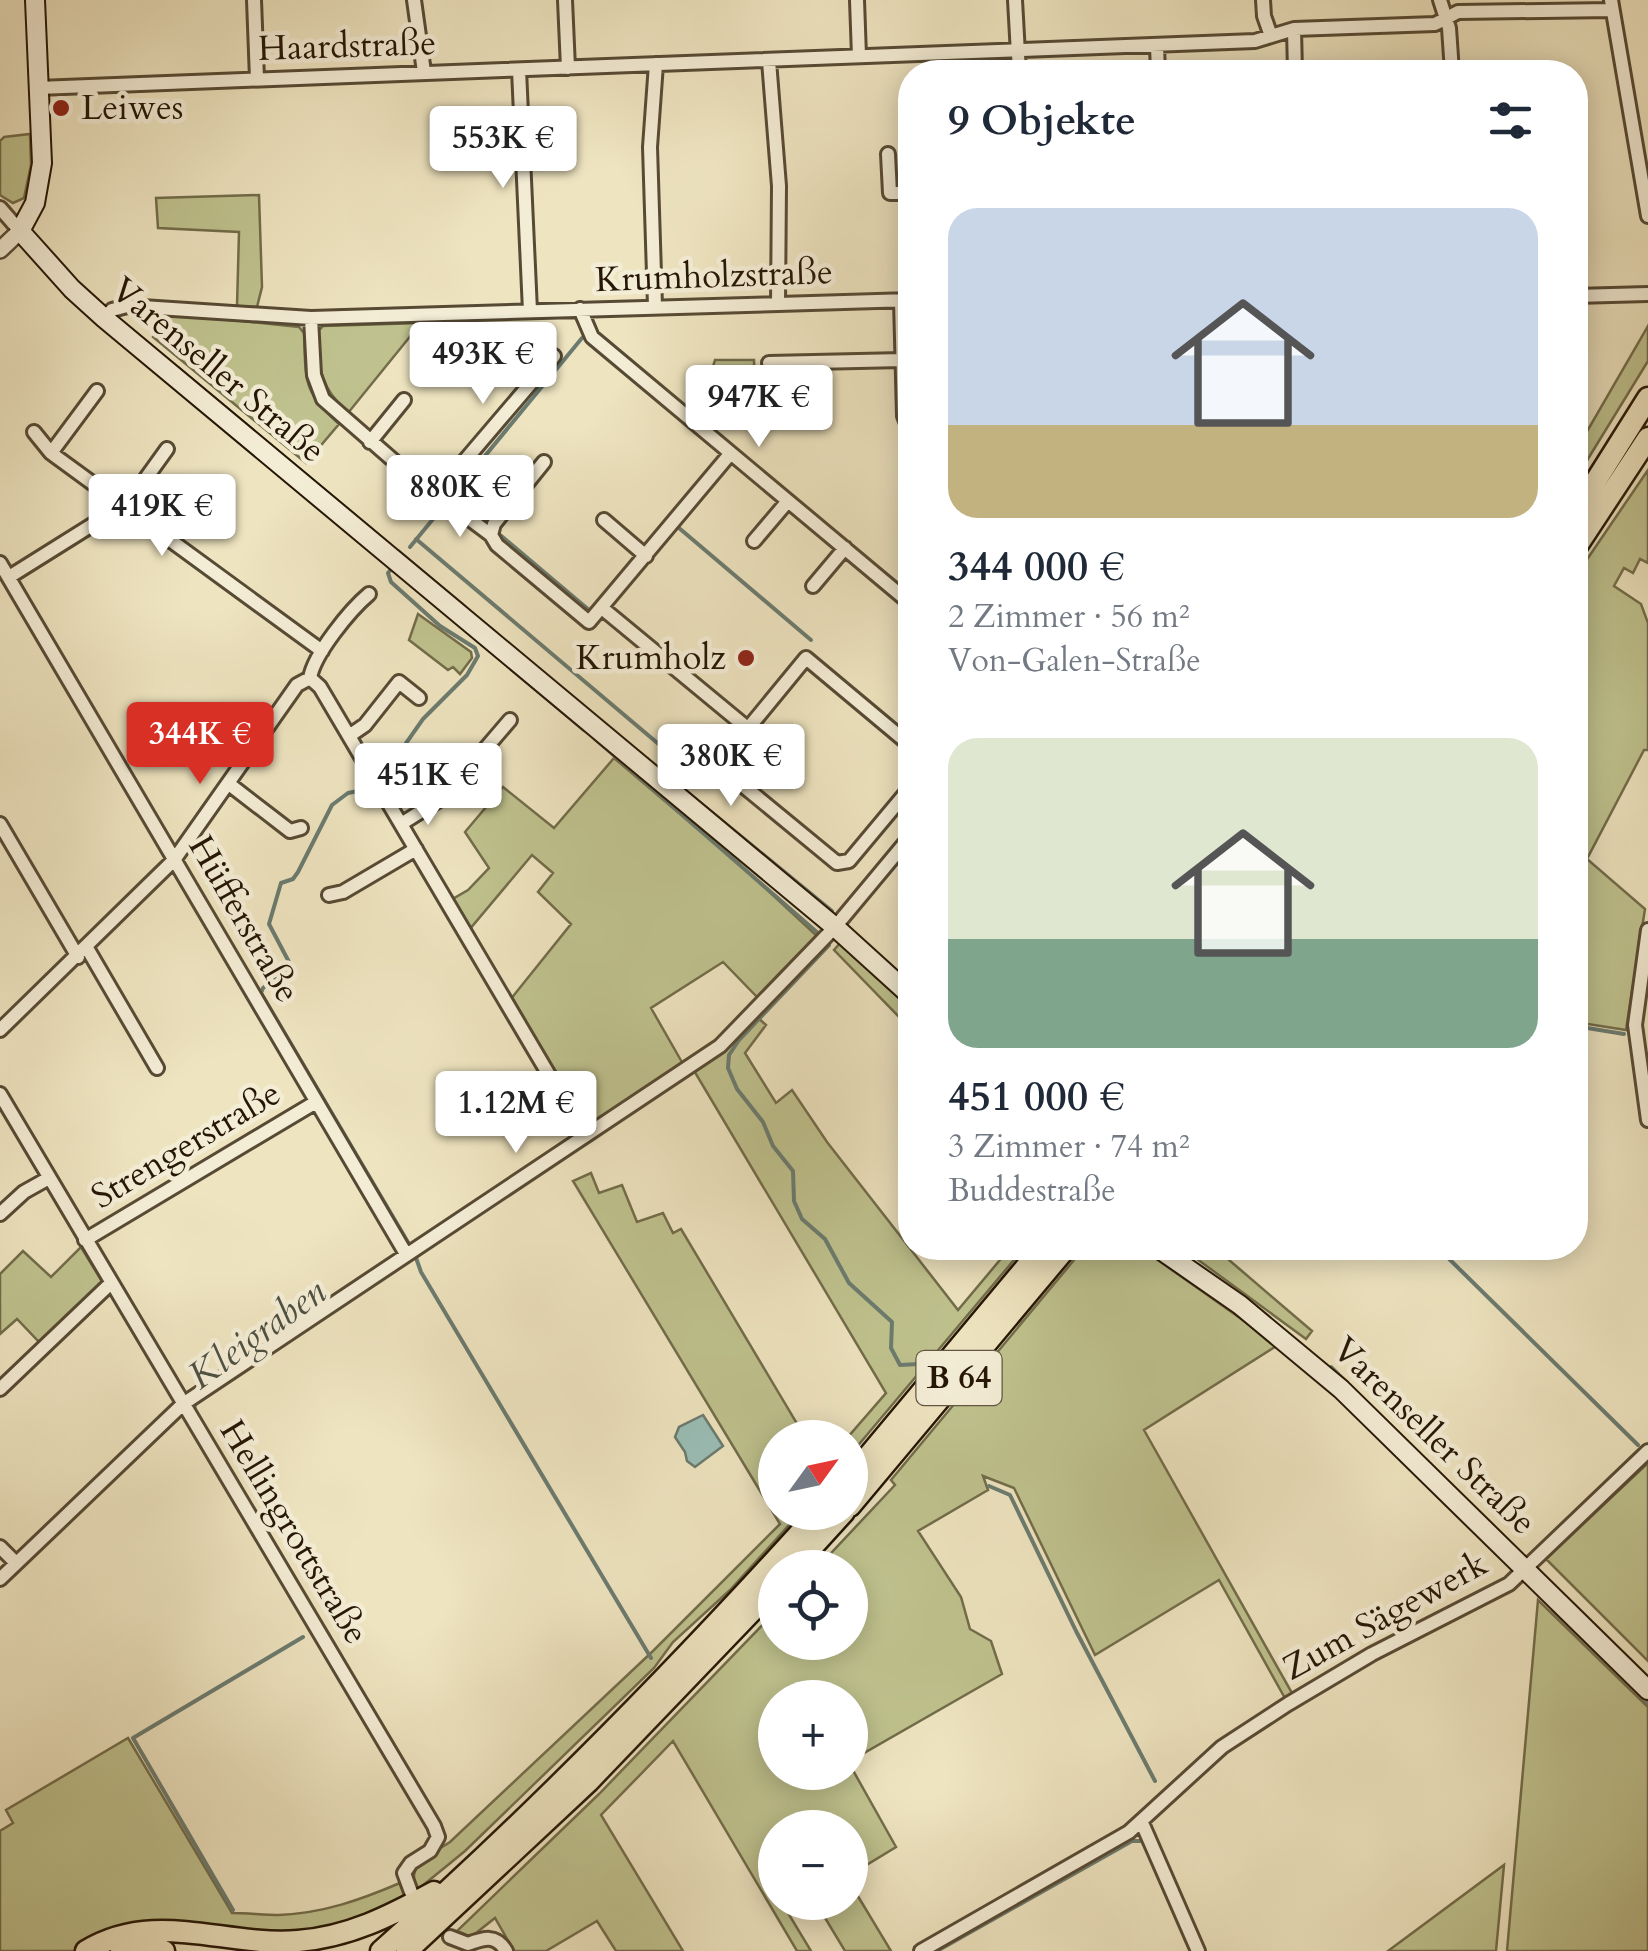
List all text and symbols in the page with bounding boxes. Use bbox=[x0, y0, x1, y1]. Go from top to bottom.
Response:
street label: Haardstraße bbox=[257, 19, 437, 73]
place label: Leiwes bbox=[81, 84, 184, 132]
text: 9 Objekte bbox=[948, 92, 1136, 149]
icon: filters bbox=[1483, 93, 1538, 148]
marker: Leiwes bbox=[50, 97, 72, 119]
pin: 553K € bbox=[422, 106, 584, 191]
text: 553K € bbox=[452, 116, 554, 160]
street label: Krumholzstraße bbox=[594, 248, 834, 304]
street label: Varenseller Straße bbox=[101, 266, 335, 474]
icon: home bbox=[1153, 273, 1333, 453]
pin: 493K € bbox=[402, 322, 564, 407]
text: 493K € bbox=[432, 332, 534, 376]
pin: 947K € bbox=[678, 365, 840, 450]
text: 947K € bbox=[708, 375, 810, 419]
pin: 880K € bbox=[379, 455, 541, 540]
text: 880K € bbox=[409, 465, 511, 509]
pin: 419K € bbox=[81, 474, 243, 559]
text: 419K € bbox=[111, 484, 213, 528]
text: 344 000 € bbox=[948, 538, 1125, 595]
text: 2 Zimmer · 56 m² bbox=[948, 595, 1190, 639]
place label: Krumholz bbox=[576, 634, 726, 682]
text: Von-Galen-Straße bbox=[948, 639, 1201, 683]
marker: Krumholz bbox=[735, 647, 757, 669]
pin: 344K € bbox=[119, 702, 281, 787]
text: 344K € bbox=[149, 712, 251, 756]
pin: 380K € bbox=[650, 724, 812, 809]
text: 380K € bbox=[680, 734, 782, 778]
pin: 451K € bbox=[347, 743, 509, 828]
text: 451K € bbox=[377, 753, 479, 797]
icon: home bbox=[1153, 803, 1333, 983]
street label: Hüfferstraße bbox=[177, 827, 311, 1011]
text: 451 000 € bbox=[948, 1068, 1125, 1125]
street label: Strengerstraße bbox=[82, 1070, 290, 1220]
pin: 1.12M € bbox=[424, 1071, 608, 1156]
text: 1.12M € bbox=[457, 1081, 575, 1125]
text: 3 Zimmer · 74 m² bbox=[948, 1125, 1190, 1169]
text: Buddestraße bbox=[948, 1169, 1116, 1213]
water label: Kleigraben bbox=[177, 1266, 337, 1402]
street label: Varenseller Straße bbox=[1322, 1326, 1546, 1546]
road number: B 64 bbox=[916, 1351, 1002, 1405]
street label: Hellingrottstraße bbox=[208, 1411, 380, 1653]
north arrow bbox=[758, 1420, 868, 1530]
map controls bbox=[758, 1420, 868, 1920]
street label: Zum Sägewerk bbox=[1274, 1540, 1496, 1692]
button: locate bbox=[758, 1550, 868, 1660]
button: + bbox=[758, 1680, 868, 1790]
button: − bbox=[758, 1810, 868, 1920]

